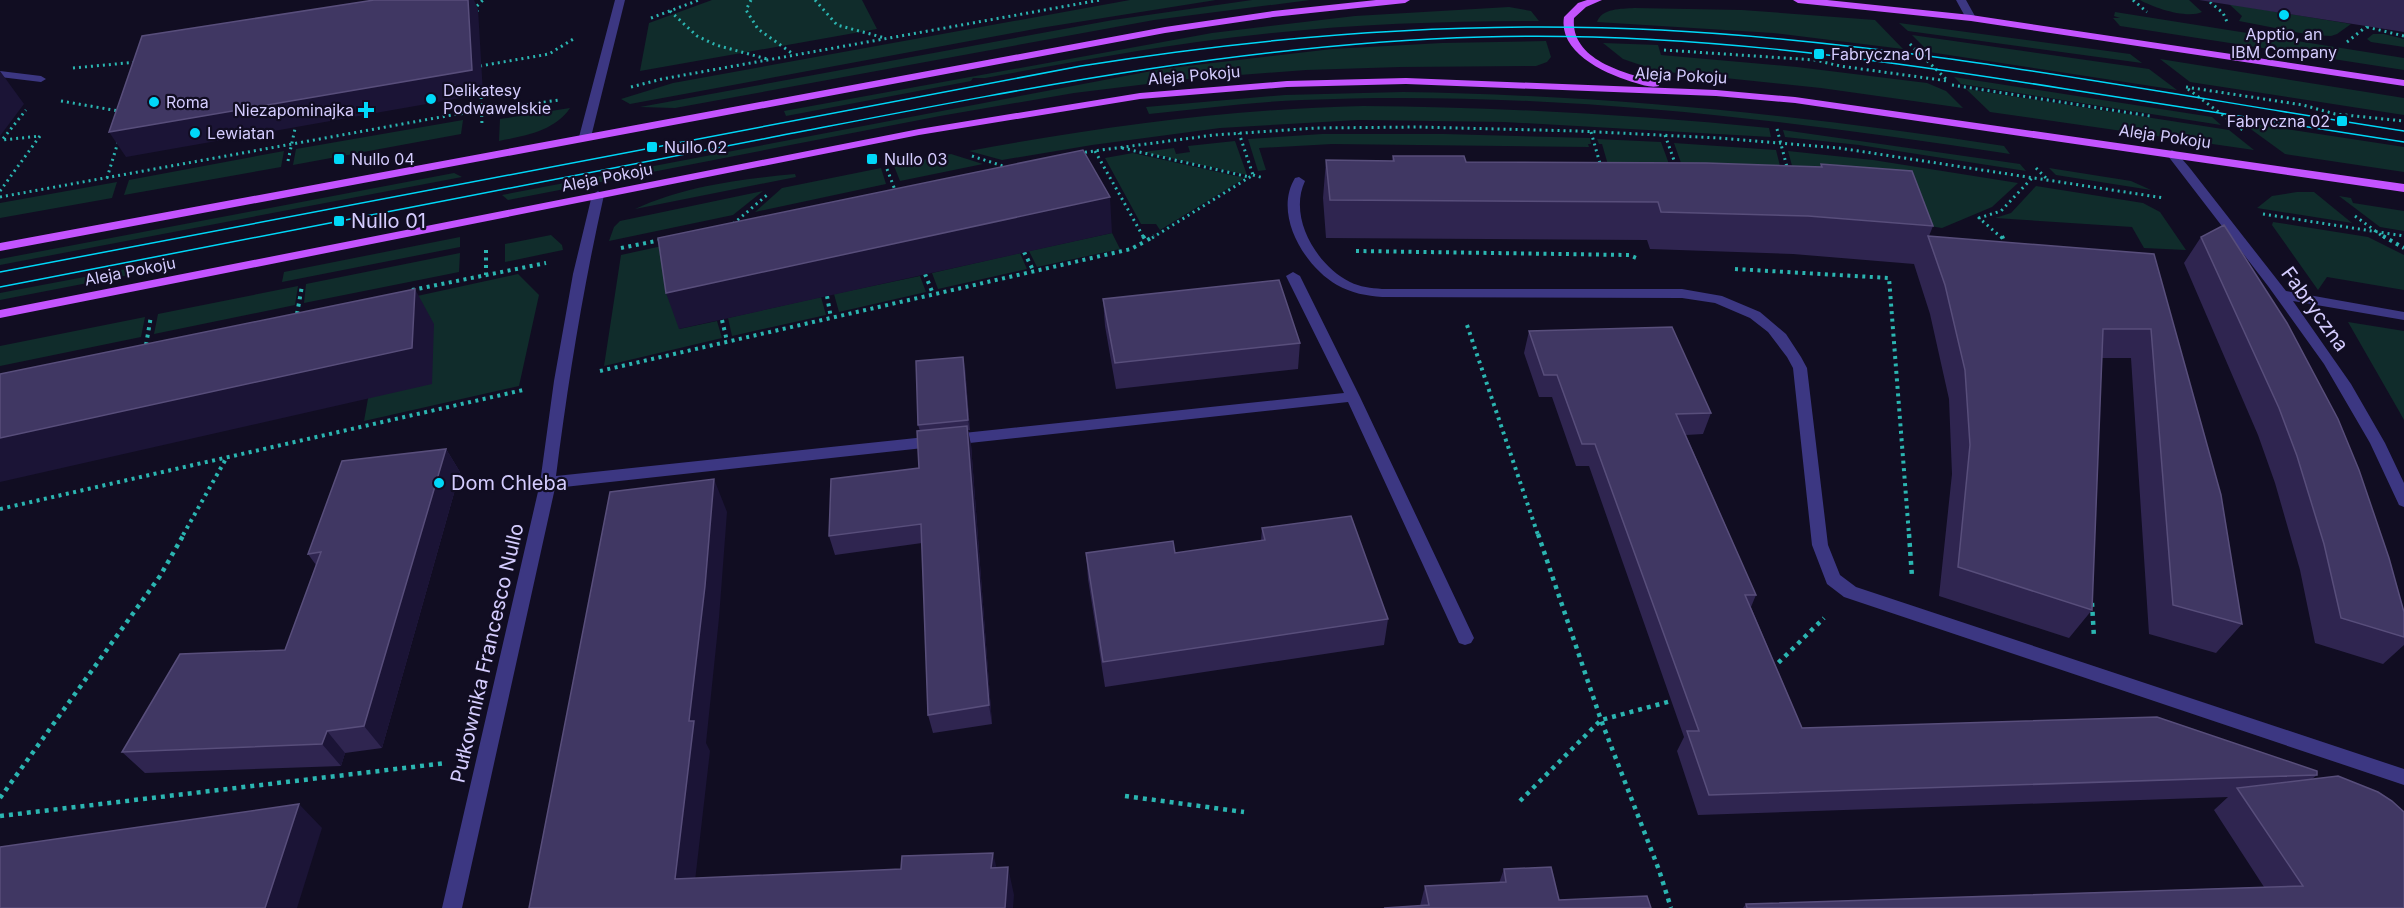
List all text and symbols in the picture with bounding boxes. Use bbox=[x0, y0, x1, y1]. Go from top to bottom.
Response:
marker: Apptio, an IBM Company bbox=[2277, 8, 2291, 22]
place label: Apptio, an IBM Company bbox=[2231, 24, 2337, 62]
place label: Fabryczna 01 bbox=[1831, 44, 1931, 64]
marker: Fabryczna 01 bbox=[1812, 47, 1826, 61]
street label: Aleja Pokoju bbox=[1147, 61, 1241, 89]
street label: Aleja Pokoju bbox=[1634, 63, 1728, 87]
place label: Delikatesy Podwawelskie bbox=[443, 80, 551, 118]
place label: Roma bbox=[166, 92, 209, 112]
marker: Delikatesy Podwawelskie bbox=[424, 92, 438, 106]
marker: Roma bbox=[147, 95, 161, 109]
place label: Niezapominajka bbox=[234, 100, 354, 120]
marker: Niezapominajka bbox=[359, 103, 373, 117]
place label: Fabryczna 02 bbox=[2227, 111, 2330, 131]
marker: Fabryczna 02 bbox=[2335, 114, 2349, 128]
street label: Aleja Pokoju bbox=[2118, 120, 2212, 152]
place label: Lewiatan bbox=[207, 123, 275, 143]
marker: Lewiatan bbox=[188, 126, 202, 140]
place label: Nullo 02 bbox=[664, 137, 727, 157]
marker: Nullo 02 bbox=[645, 140, 659, 154]
place label: Nullo 04 bbox=[351, 149, 415, 169]
place label: Nullo 03 bbox=[884, 149, 947, 169]
marker: Nullo 04 bbox=[332, 152, 346, 166]
marker: Nullo 03 bbox=[865, 152, 879, 166]
street label: Aleja Pokoju bbox=[560, 158, 654, 196]
place label: Nullo 01 bbox=[351, 209, 426, 233]
marker: Nullo 01 bbox=[332, 214, 346, 228]
street label: Aleja Pokoju bbox=[83, 252, 177, 290]
street label: Fabryczna bbox=[2276, 262, 2354, 356]
place label: Dom Chleba bbox=[451, 471, 567, 495]
marker: Dom Chleba bbox=[432, 476, 446, 490]
street label: Pułkownika Francesco Nullo bbox=[445, 521, 529, 785]

